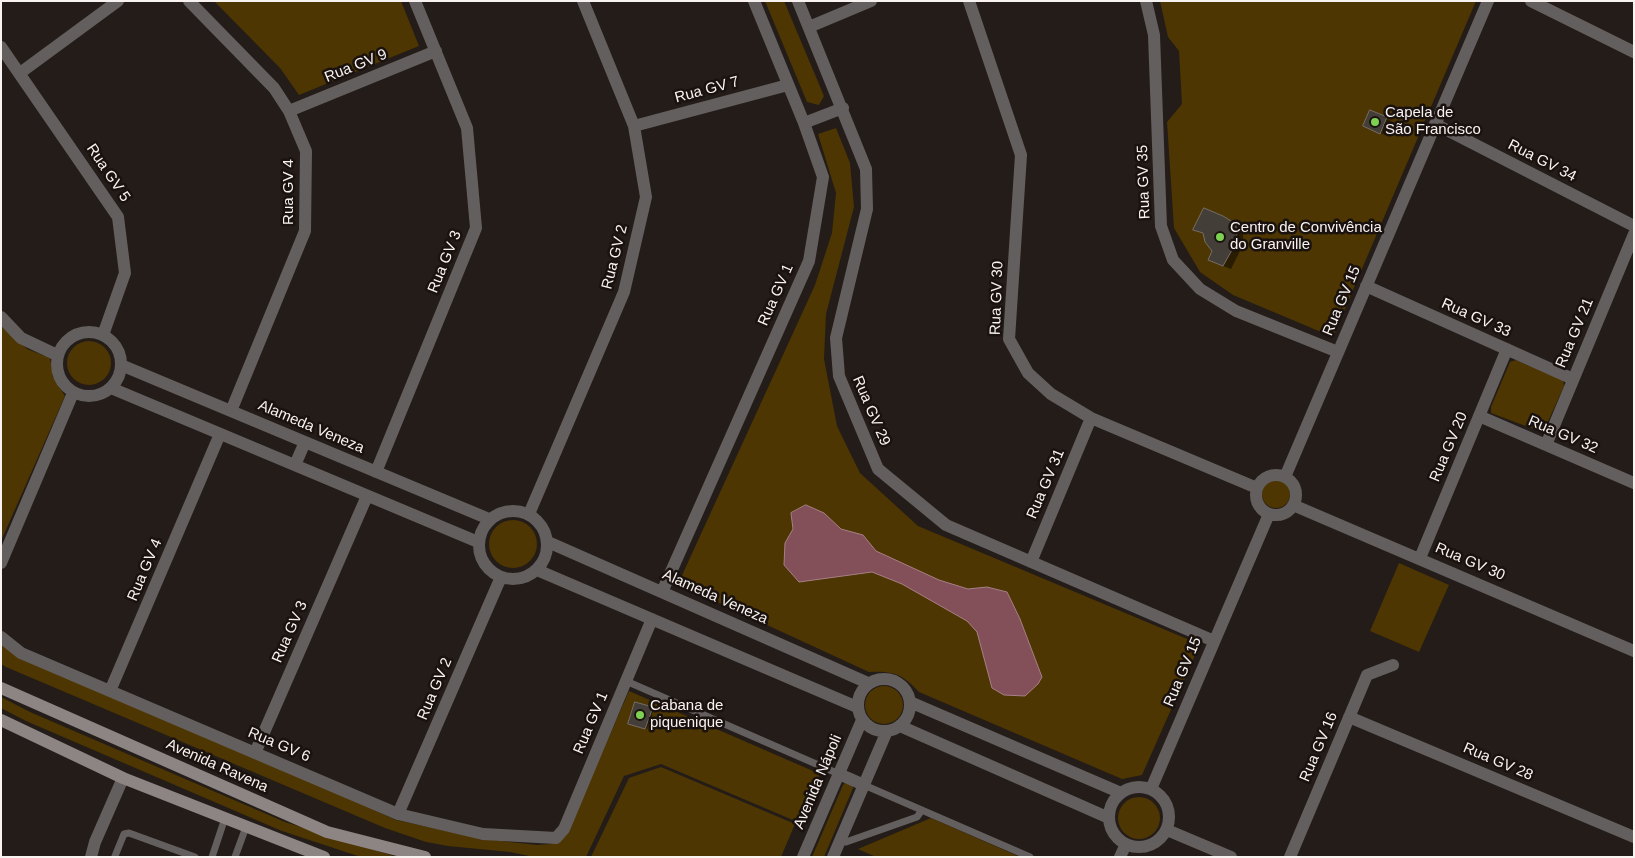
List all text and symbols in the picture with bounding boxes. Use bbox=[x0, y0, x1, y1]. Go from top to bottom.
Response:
street label: Rua GV 9 bbox=[322, 45, 390, 87]
street label: Rua GV 7 bbox=[673, 73, 741, 107]
place label: Capela de São Francisco bbox=[1385, 104, 1481, 139]
marker: Capela de São Francisco bbox=[1369, 116, 1381, 128]
street label: Rua GV 34 bbox=[1505, 136, 1579, 186]
street label: Rua GV 5 bbox=[82, 141, 134, 205]
street label: Rua GV 35 bbox=[1134, 145, 1154, 219]
street label: Rua GV 4 bbox=[280, 159, 298, 225]
place label: Centro de Convivência do Granville bbox=[1230, 219, 1382, 254]
street label: Rua GV 2 bbox=[598, 223, 632, 291]
street label: Rua GV 3 bbox=[424, 228, 466, 296]
marker: Centro de Convivência do Granville bbox=[1214, 231, 1226, 243]
street label: Rua GV 1 bbox=[754, 261, 798, 329]
street label: Rua GV 30 bbox=[987, 261, 1007, 335]
street label: Rua GV 15 bbox=[1319, 263, 1365, 339]
street label: Rua GV 33 bbox=[1438, 295, 1514, 341]
street label: Rua GV 21 bbox=[1552, 295, 1598, 371]
street label: Rua GV 29 bbox=[848, 373, 894, 449]
street label: Alameda Veneza bbox=[255, 397, 367, 457]
street label: Rua GV 20 bbox=[1426, 409, 1472, 485]
street label: Rua GV 32 bbox=[1525, 412, 1601, 458]
street label: Rua GV 31 bbox=[1023, 446, 1069, 522]
street label: Rua GV 4 bbox=[124, 536, 166, 604]
street label: Rua GV 30 bbox=[1432, 539, 1508, 585]
street label: Alameda Veneza bbox=[660, 566, 770, 628]
street label: Rua GV 3 bbox=[268, 598, 312, 666]
street label: Rua GV 15 bbox=[1160, 634, 1206, 710]
street label: Rua GV 2 bbox=[414, 655, 456, 723]
street label: Rua GV 1 bbox=[570, 689, 612, 757]
place label: Cabana de piquenique bbox=[650, 697, 723, 732]
marker: Cabana de piquenique bbox=[634, 709, 646, 721]
street label: Rua GV 16 bbox=[1296, 709, 1342, 785]
street label: Rua GV 6 bbox=[245, 724, 313, 766]
street label: Avenida Nápoli bbox=[790, 732, 846, 832]
street label: Avenida Ravena bbox=[163, 735, 271, 797]
street label: Rua GV 28 bbox=[1460, 739, 1536, 785]

